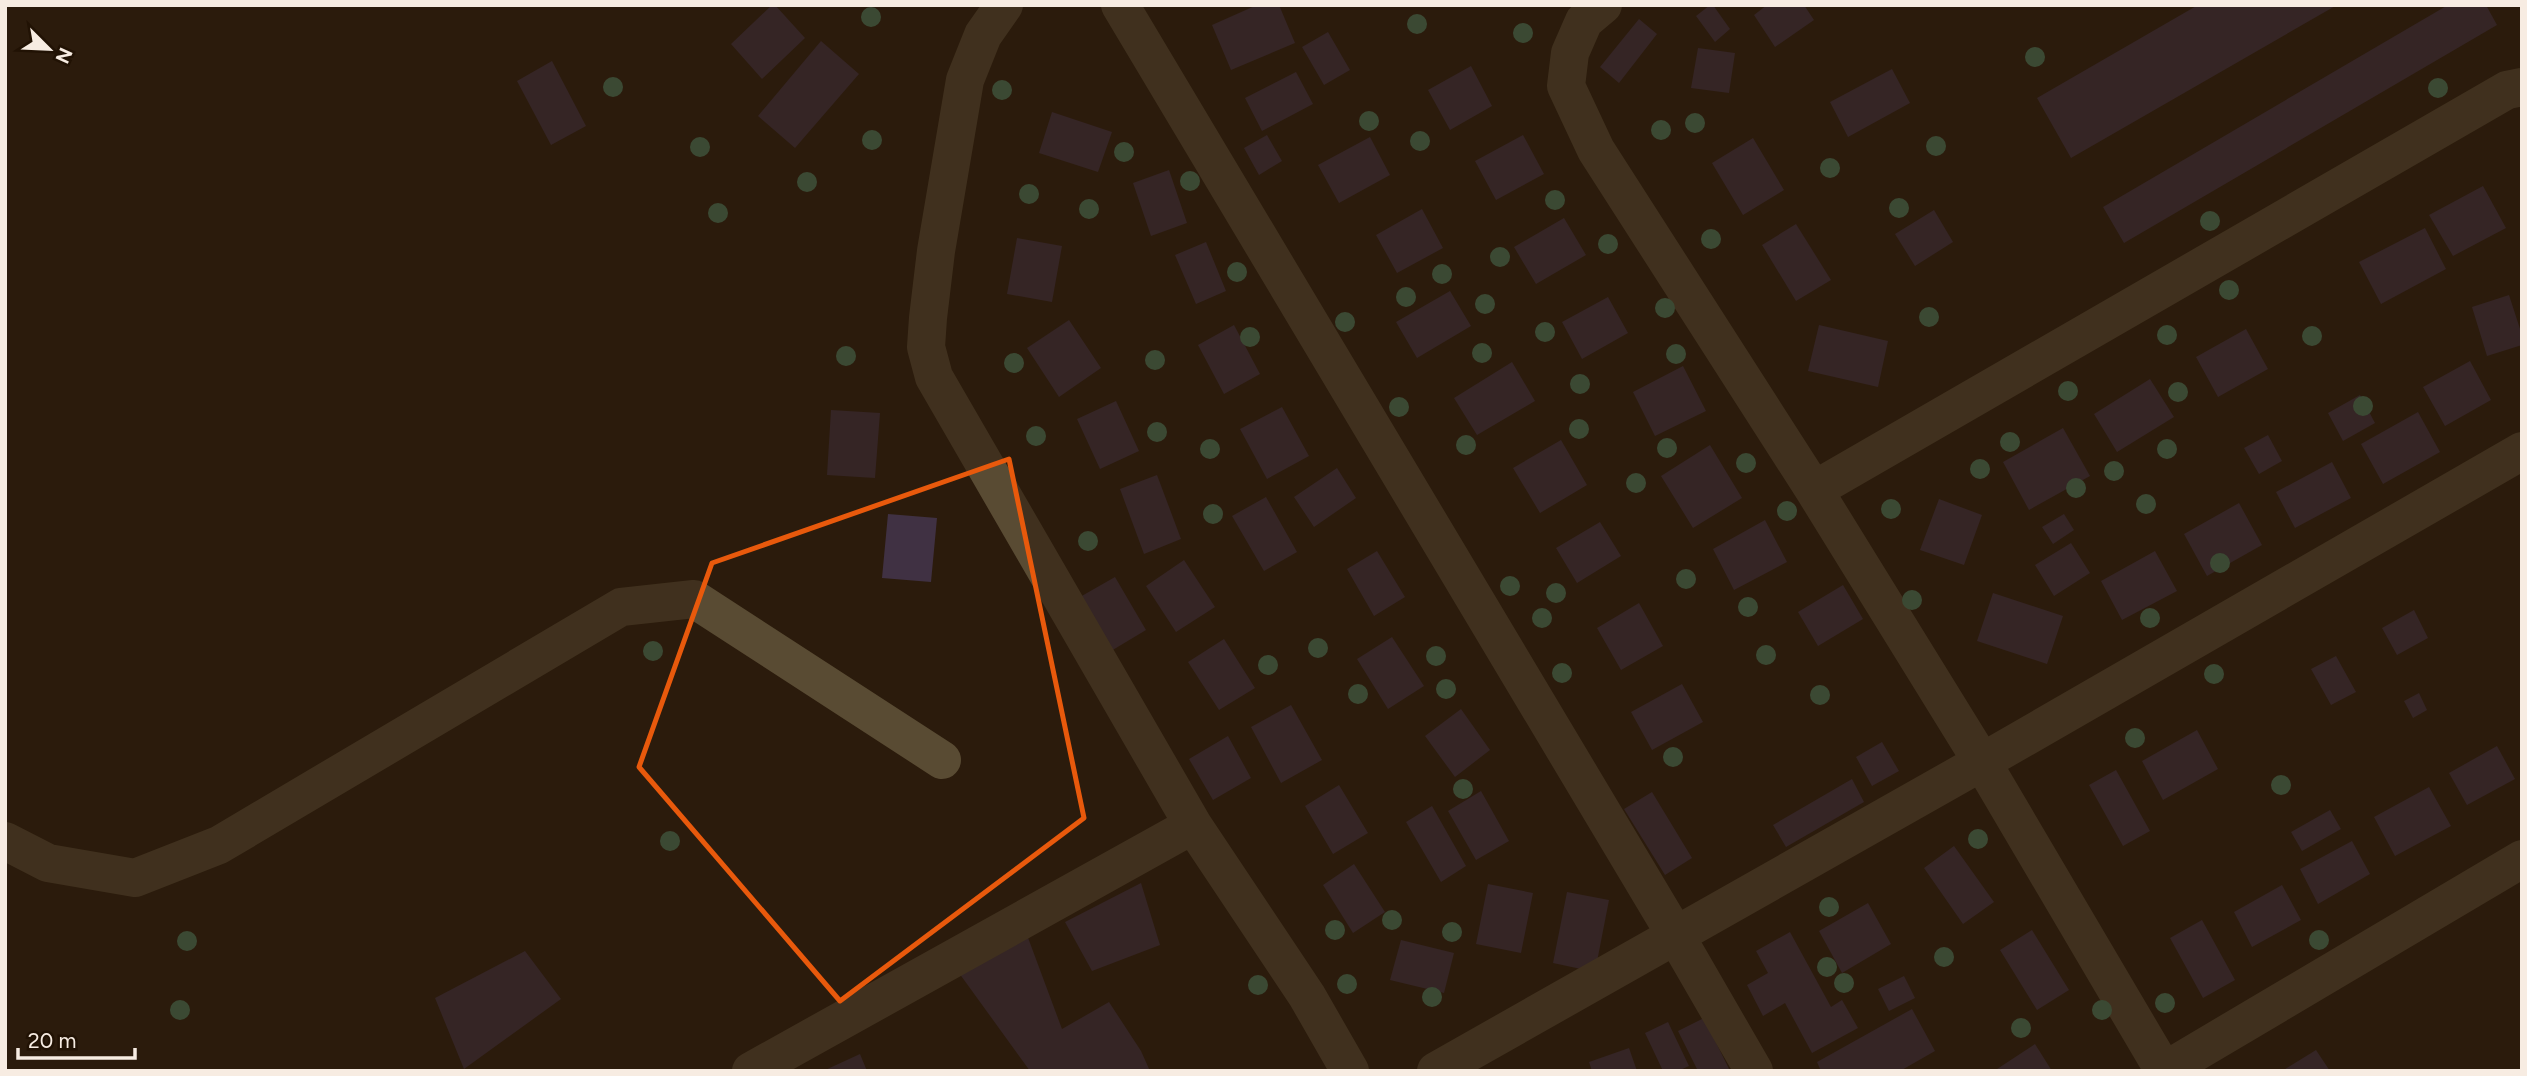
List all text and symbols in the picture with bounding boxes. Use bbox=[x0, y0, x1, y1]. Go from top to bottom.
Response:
north arrow bbox=[14, 14, 84, 84]
text: N bbox=[51, 44, 78, 67]
scale bar bbox=[18, 1016, 135, 1060]
text: 20 m bbox=[28, 1028, 76, 1053]

